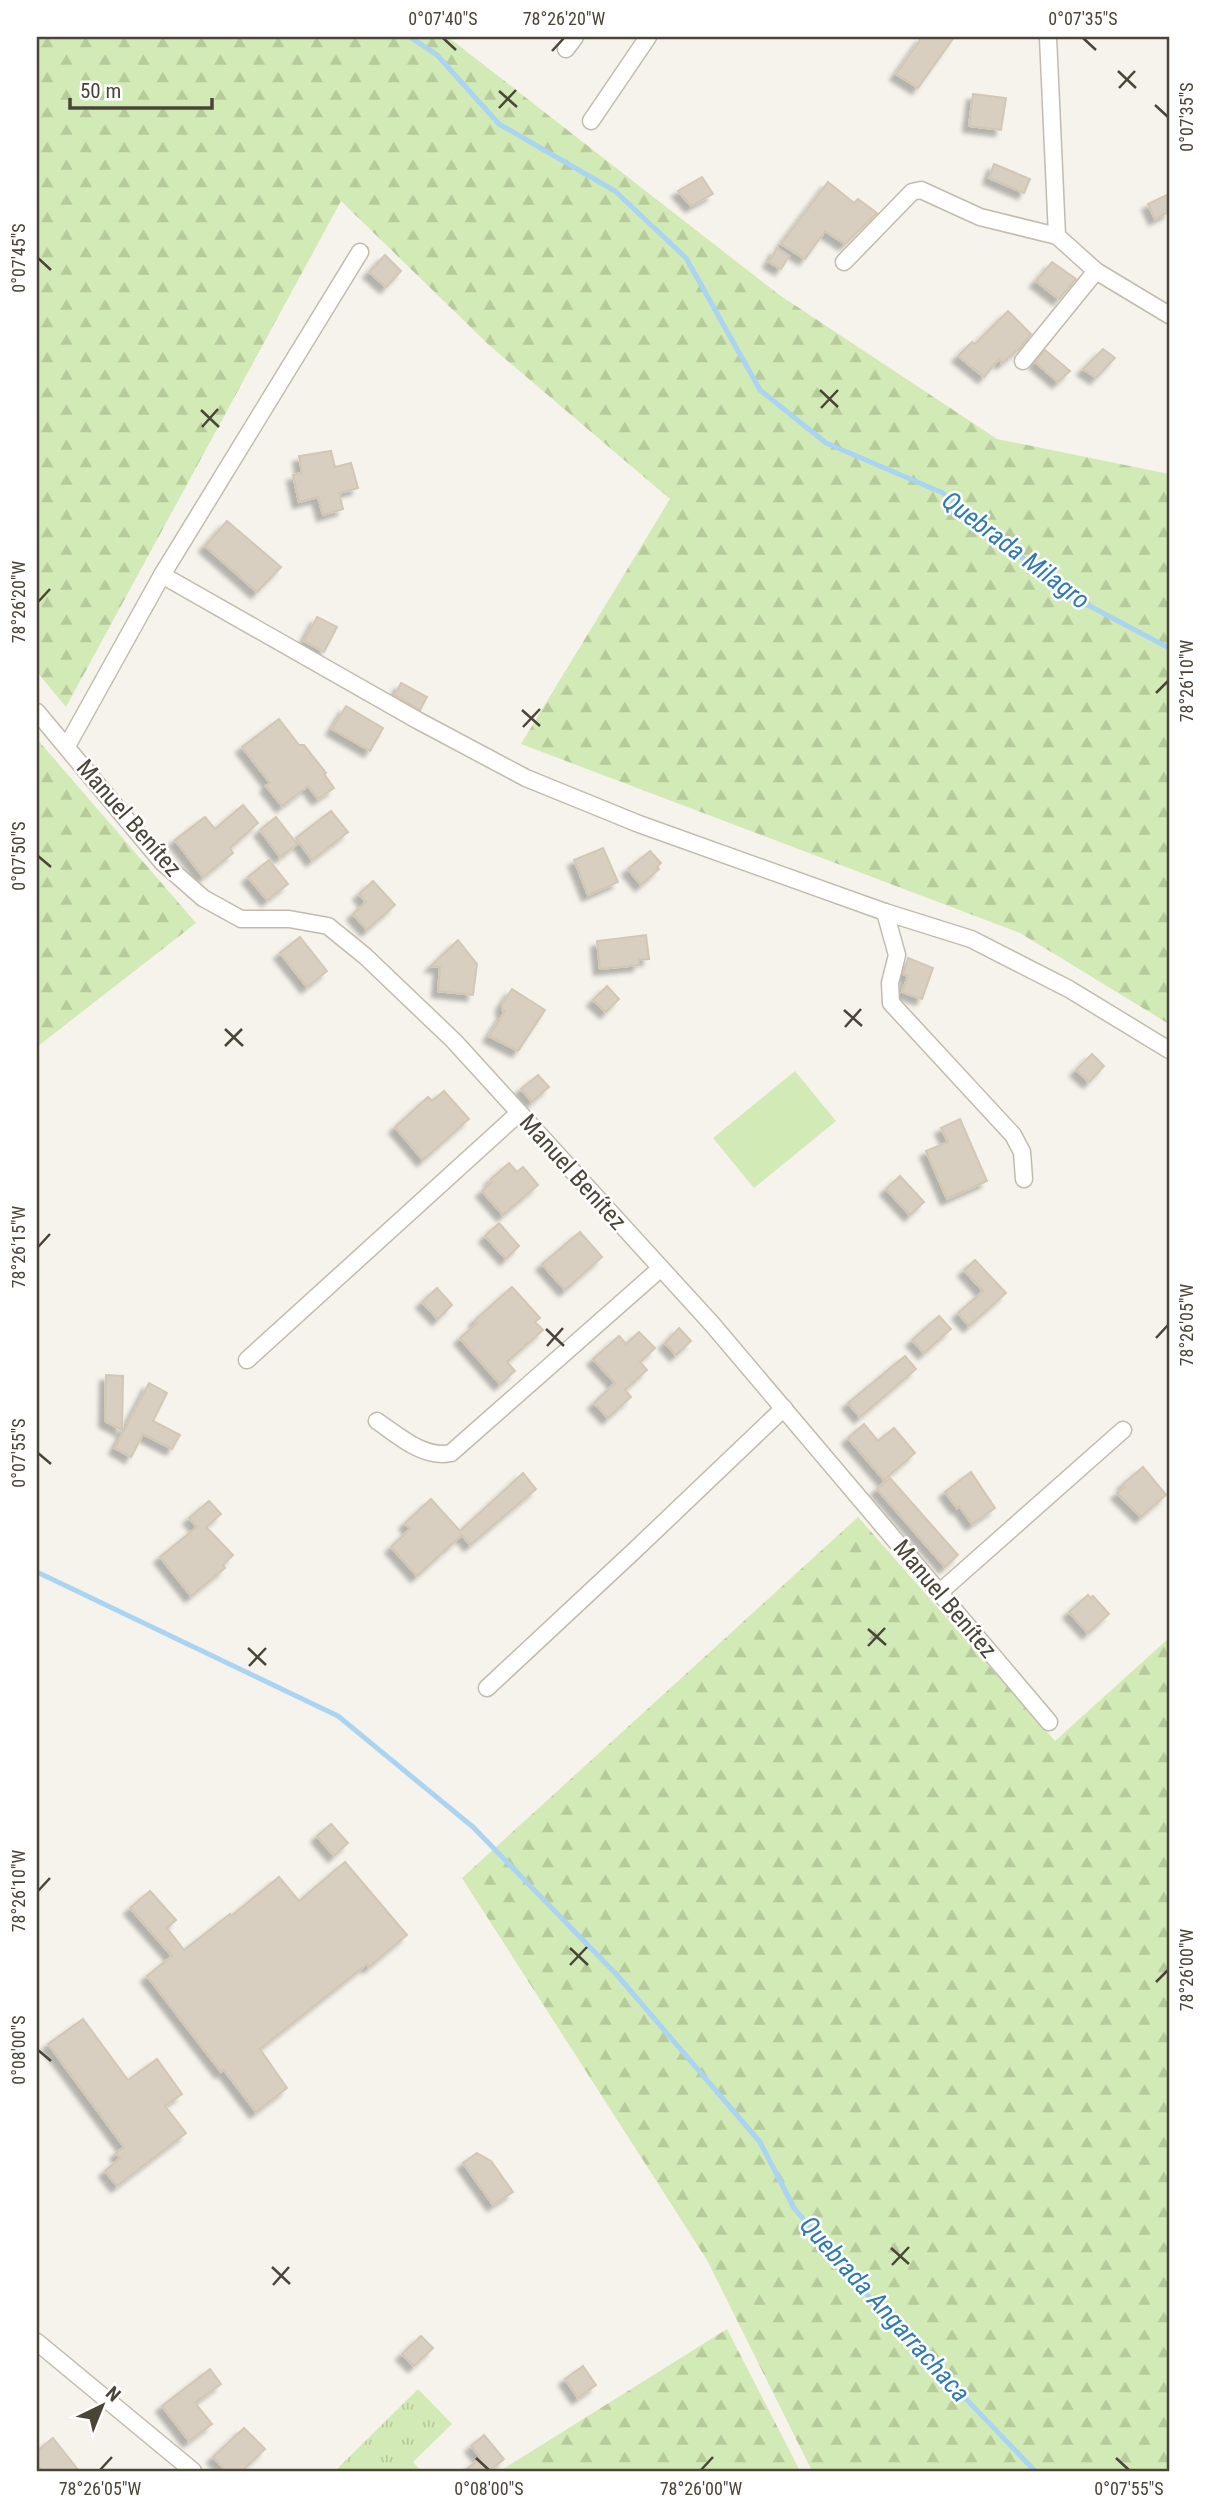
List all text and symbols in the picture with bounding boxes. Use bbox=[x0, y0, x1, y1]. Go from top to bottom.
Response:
text: 0°07'40"S bbox=[408, 8, 478, 29]
text: 78°26'20"W bbox=[523, 8, 606, 29]
text: 0°07'35"S bbox=[1048, 8, 1118, 29]
scale bar bbox=[70, 66, 212, 110]
text: 50 m bbox=[80, 79, 121, 103]
text: 0°07'35"S bbox=[1176, 82, 1197, 152]
text: 0°07'45"S bbox=[8, 223, 29, 293]
water label: Quebrada Milagro bbox=[936, 485, 1096, 615]
text: 78°26'20"W bbox=[8, 560, 29, 643]
text: 78°26'10"W bbox=[1176, 639, 1197, 722]
street label: Manuel Benítez bbox=[71, 754, 187, 882]
text: 0°07'50"S bbox=[8, 821, 29, 891]
street label: Manuel Benítez bbox=[514, 1109, 632, 1235]
text: 78°26'15"W bbox=[8, 1205, 29, 1288]
text: 78°26'05"W bbox=[1176, 1283, 1197, 1366]
text: 0°07'55"S bbox=[8, 1418, 29, 1488]
street label: Manuel Benítez bbox=[887, 1534, 1003, 1664]
text: 78°26'10"W bbox=[8, 1849, 29, 1932]
text: 78°26'00"W bbox=[1176, 1928, 1197, 2011]
text: 0°08'00"S bbox=[8, 2015, 29, 2085]
water label: Quebrada Angarrachaca bbox=[794, 2210, 976, 2408]
north arrow bbox=[66, 2372, 136, 2442]
text: N bbox=[101, 2382, 125, 2406]
text: 78°26'05"W bbox=[59, 2478, 142, 2499]
text: 0°08'00"S bbox=[454, 2478, 524, 2499]
text: 78°26'00"W bbox=[660, 2478, 743, 2499]
text: 0°07'55"S bbox=[1094, 2478, 1164, 2499]

